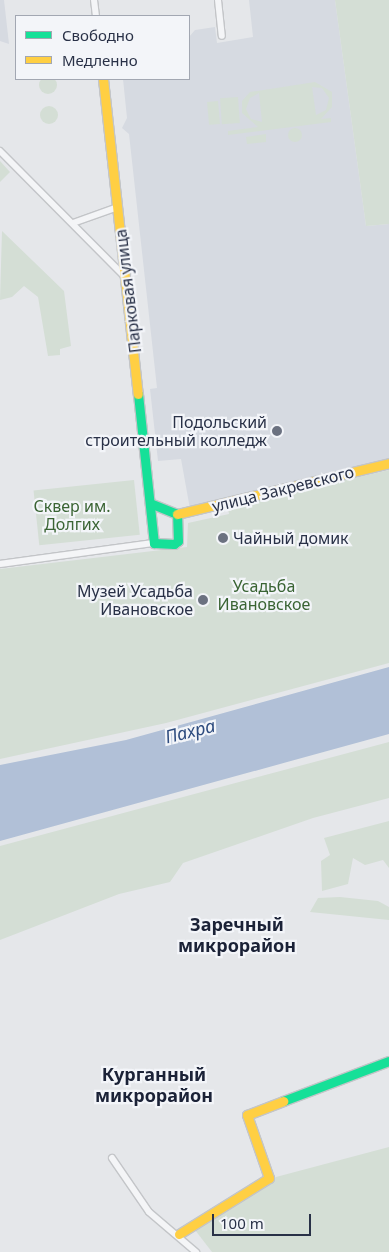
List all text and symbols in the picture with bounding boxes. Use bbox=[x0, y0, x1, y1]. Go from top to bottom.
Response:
legend bbox=[15, 15, 190, 80]
text: Свободно bbox=[62, 25, 134, 45]
text: Медленно bbox=[62, 50, 138, 70]
street label: Парковая улица bbox=[111, 228, 145, 354]
place label: Подольский строительный колледж bbox=[85, 412, 267, 450]
marker: Подольский строительный колледж bbox=[271, 425, 283, 437]
street label: улица Закревского bbox=[210, 462, 356, 516]
park label: Сквер им. Долгих bbox=[34, 496, 110, 534]
place label: Чайный домик bbox=[233, 528, 349, 548]
marker: Чайный домик bbox=[217, 532, 229, 544]
park label: Усадьба Ивановское bbox=[218, 576, 310, 614]
place label: Музей Усадьба Ивановское bbox=[77, 581, 193, 619]
marker: Музей Усадьба Ивановское bbox=[197, 594, 209, 606]
water label: Пахра bbox=[163, 714, 217, 748]
district label: Заречный микрорайон bbox=[178, 914, 296, 956]
district label: Курганный микрорайон bbox=[95, 1064, 213, 1106]
scale bar bbox=[214, 1204, 313, 1236]
text: 100 m bbox=[220, 1213, 264, 1233]

